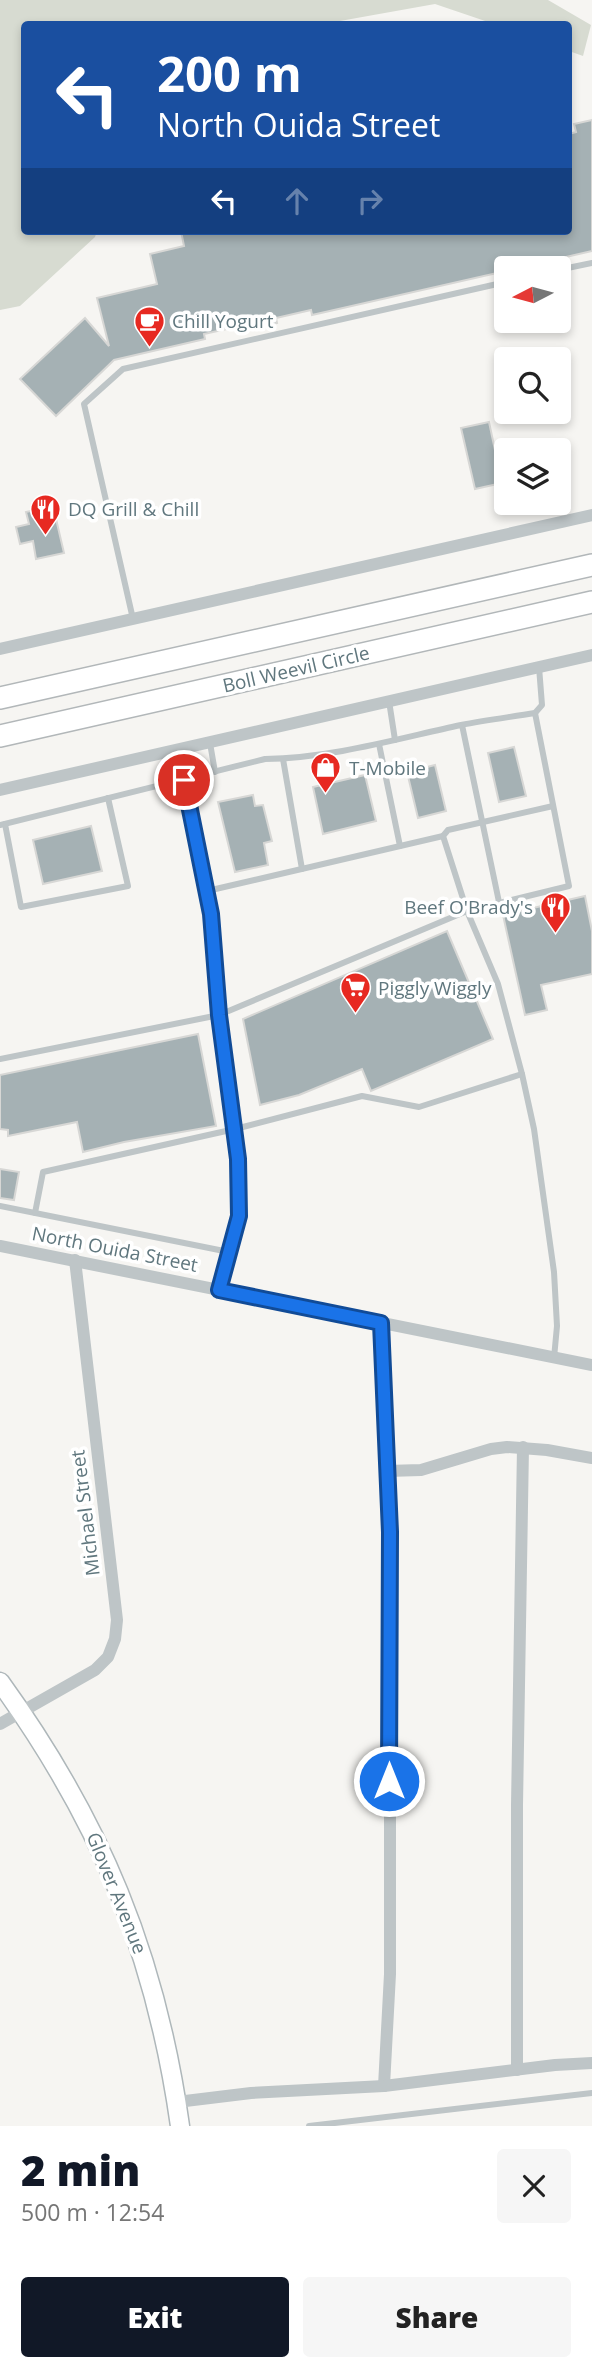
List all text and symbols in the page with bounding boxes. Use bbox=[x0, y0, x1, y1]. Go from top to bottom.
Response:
text: 200 m bbox=[157, 40, 302, 106]
icon: left bbox=[42, 49, 133, 140]
text: North Ouida Street bbox=[157, 103, 440, 146]
icon: left bbox=[205, 182, 243, 220]
icon: ahead bbox=[278, 182, 316, 220]
icon: right bbox=[351, 182, 389, 220]
north arrow bbox=[494, 256, 570, 332]
map controls bbox=[494, 256, 571, 515]
cafe icon: Chill Yogurt bbox=[132, 304, 166, 348]
place label: Chill Yogurt bbox=[172, 308, 274, 334]
button: search bbox=[494, 347, 571, 424]
button: layers bbox=[494, 438, 571, 515]
restaurant icon: DQ Grill & Chill bbox=[28, 492, 62, 536]
place label: DQ Grill & Chill bbox=[68, 496, 199, 522]
street label: Boll Weevil Circle bbox=[220, 639, 372, 699]
pin bbox=[154, 750, 214, 810]
shop icon: T-Mobile bbox=[309, 751, 343, 795]
place label: T-Mobile bbox=[349, 755, 426, 781]
icon: arrive bbox=[165, 761, 203, 799]
restaurant icon: Beef O'Brady's bbox=[539, 890, 573, 934]
place label: Beef O'Brady's bbox=[404, 894, 533, 920]
supermarket icon: Piggly Wiggly bbox=[338, 971, 372, 1015]
place label: Piggly Wiggly bbox=[378, 975, 492, 1001]
street label: North Ouida Street bbox=[30, 1220, 200, 1278]
street label: Michael Street bbox=[64, 1448, 106, 1577]
position arrow bbox=[352, 1744, 426, 1818]
street label: Glover Avenue bbox=[81, 1828, 153, 1958]
text: 2 min bbox=[21, 2141, 140, 2198]
button: close bbox=[497, 2149, 571, 2223]
text: 500 m · 12:54 bbox=[21, 2196, 164, 2228]
button: Exit bbox=[21, 2277, 289, 2357]
button: Share bbox=[303, 2277, 571, 2357]

